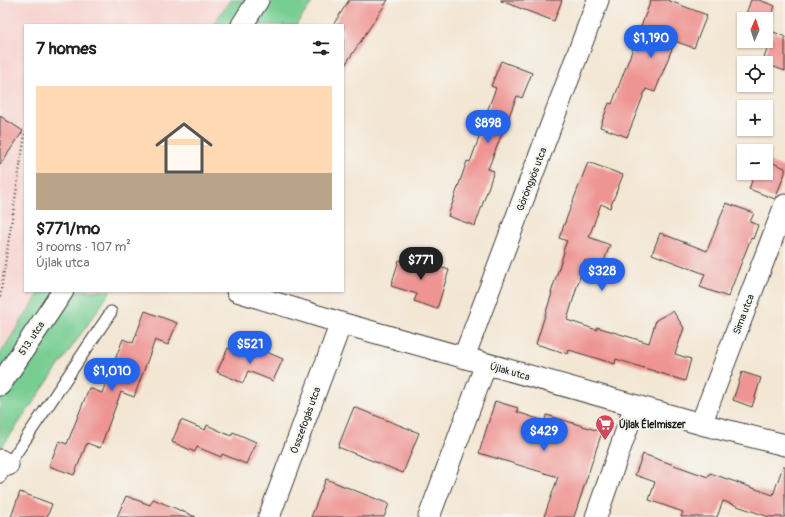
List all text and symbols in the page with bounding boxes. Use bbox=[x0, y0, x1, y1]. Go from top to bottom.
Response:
north arrow bbox=[737, 12, 773, 48]
map controls bbox=[737, 12, 773, 180]
pin: $1,190 bbox=[618, 25, 684, 59]
text: $1,190 bbox=[633, 30, 669, 46]
icon: filters bbox=[310, 37, 332, 59]
text: 7 homes bbox=[36, 38, 96, 59]
button: locate bbox=[737, 56, 773, 92]
button: + bbox=[737, 100, 773, 136]
pin: $898 bbox=[464, 110, 512, 144]
icon: home bbox=[148, 112, 220, 184]
text: $898 bbox=[475, 115, 501, 131]
button: − bbox=[737, 144, 773, 180]
street label: Göröngyös utca bbox=[514, 146, 550, 213]
text: $771/mo bbox=[36, 218, 100, 239]
text: 3 rooms · 107 m² bbox=[36, 239, 131, 255]
pin: $771 bbox=[397, 247, 445, 281]
text: $771 bbox=[408, 252, 434, 268]
text: Újlak utca bbox=[36, 255, 89, 271]
pin: $328 bbox=[578, 258, 626, 292]
text: $328 bbox=[588, 263, 616, 279]
street label: Sima utca bbox=[731, 292, 757, 336]
street label: 513. utca bbox=[16, 319, 48, 358]
pin: $521 bbox=[226, 331, 274, 365]
text: $521 bbox=[237, 336, 263, 352]
pin: $1,010 bbox=[79, 358, 145, 392]
street label: Újlak utca bbox=[488, 360, 532, 383]
text: $1,010 bbox=[93, 363, 131, 379]
street label: Összefogás utca bbox=[287, 385, 324, 455]
supermarket icon: Újlak Élelmiszer bbox=[594, 413, 616, 441]
place label: Újlak Élelmiszer bbox=[619, 417, 686, 431]
pin: $429 bbox=[520, 418, 568, 452]
text: $429 bbox=[530, 423, 558, 439]

